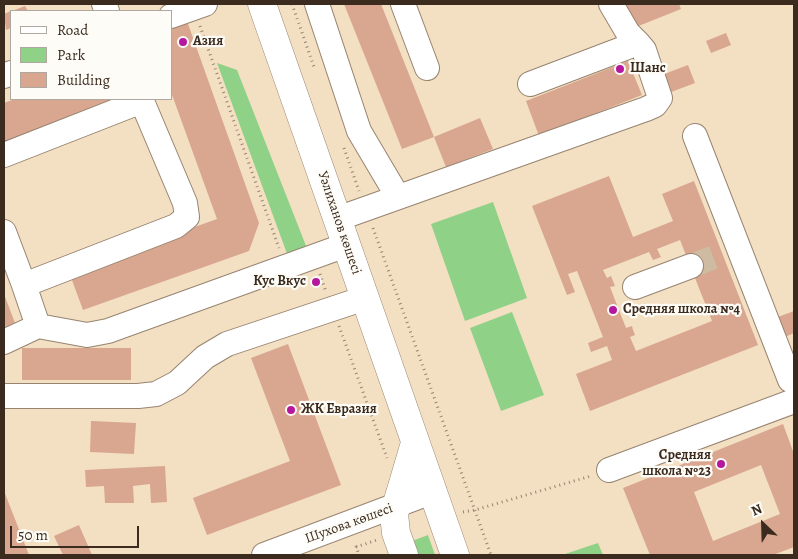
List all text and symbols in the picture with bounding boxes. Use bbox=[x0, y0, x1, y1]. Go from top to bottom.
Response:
legend bbox=[10, 10, 172, 100]
text: Road bbox=[57, 20, 88, 40]
place label: Азия bbox=[193, 34, 223, 50]
marker: Азия bbox=[177, 36, 189, 48]
text: Park bbox=[57, 45, 85, 65]
place label: Шанс bbox=[630, 61, 666, 77]
marker: Шанс bbox=[614, 63, 626, 75]
text: Building bbox=[57, 70, 110, 90]
street label: Уәлиханов көшесі bbox=[313, 169, 365, 277]
place label: Кус Вкус bbox=[253, 274, 306, 290]
marker: Кус Вкус bbox=[310, 276, 322, 288]
place label: Средняя школа №4 bbox=[623, 302, 740, 318]
marker: Средняя школа №4 bbox=[607, 304, 619, 316]
place label: ЖК Евразия bbox=[301, 402, 377, 418]
marker: ЖК Евразия bbox=[285, 404, 297, 416]
place label: Средняя школа №23 bbox=[642, 448, 711, 481]
marker: Средняя школа №23 bbox=[715, 458, 727, 470]
north arrow bbox=[738, 499, 788, 549]
text: N bbox=[748, 499, 765, 521]
street label: Шухова көшесі bbox=[303, 500, 395, 548]
scale bar bbox=[12, 516, 141, 548]
text: 50 m bbox=[18, 525, 48, 545]

